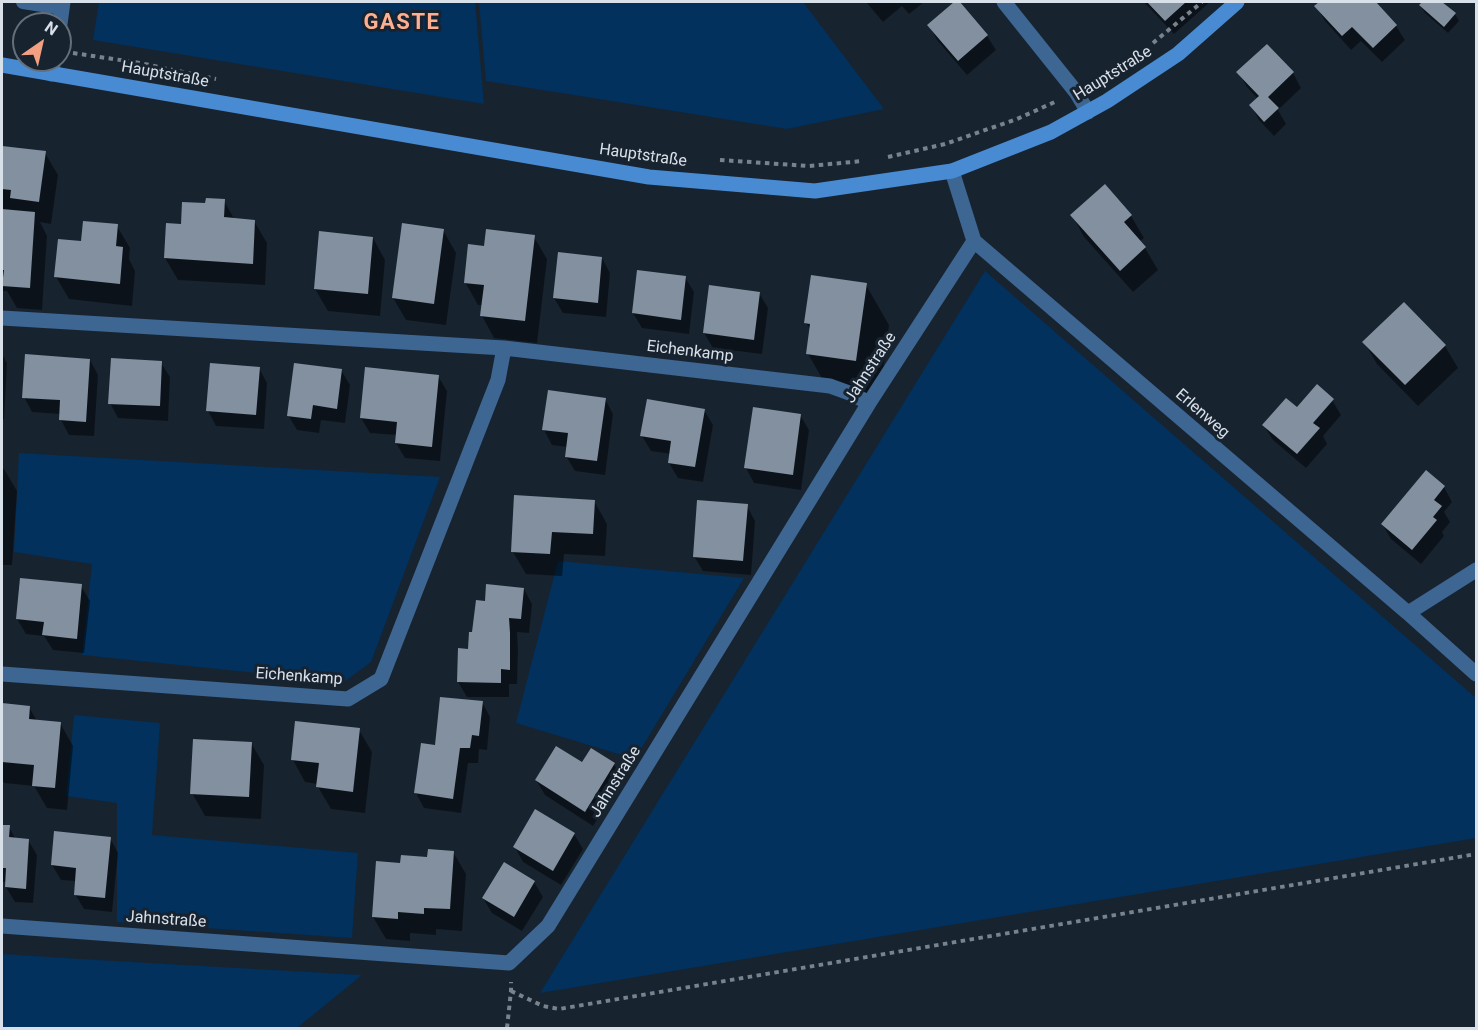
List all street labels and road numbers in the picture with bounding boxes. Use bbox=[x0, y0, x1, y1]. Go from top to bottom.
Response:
street label: Hauptstraße bbox=[1070, 42, 1156, 106]
street label: Hauptstraße bbox=[120, 58, 210, 92]
street label: Hauptstraße bbox=[598, 140, 688, 172]
street label: Jahnstraße bbox=[841, 329, 901, 407]
street label: Eichenkamp bbox=[645, 337, 735, 367]
street label: Erlenweg bbox=[1171, 385, 1233, 443]
street label: Eichenkamp bbox=[255, 664, 343, 690]
street label: Jahnstraße bbox=[587, 743, 645, 821]
street label: Jahnstraße bbox=[125, 908, 207, 932]

